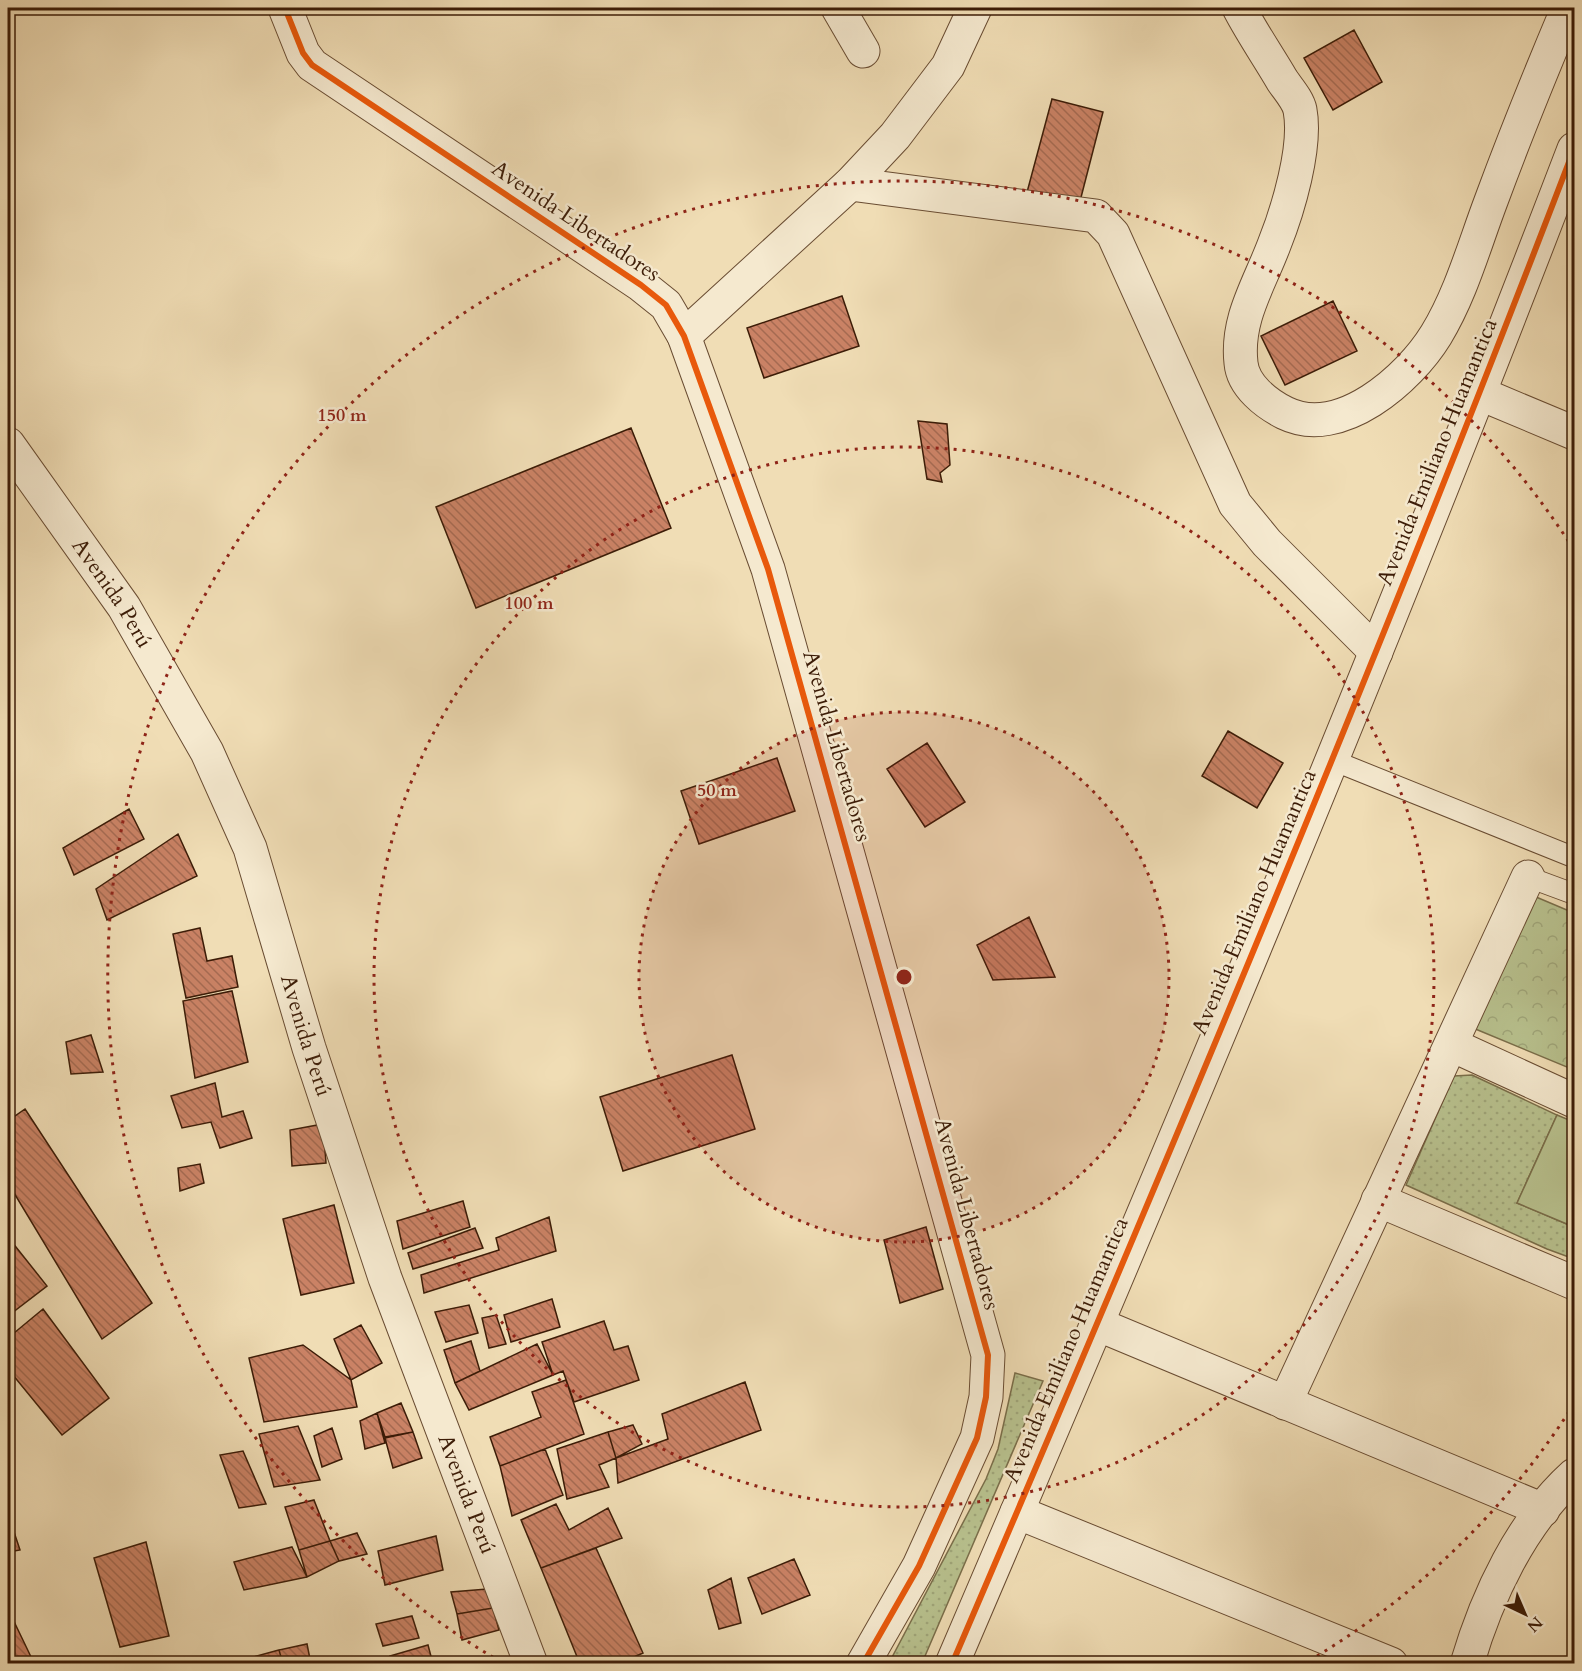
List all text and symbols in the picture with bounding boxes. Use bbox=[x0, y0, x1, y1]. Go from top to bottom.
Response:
street label: Avenida Libertadores bbox=[486, 153, 666, 289]
street label: Avenida Emiliano Huamantica bbox=[1370, 313, 1505, 590]
text: 150 m bbox=[317, 403, 367, 428]
street label: Avenida Perú bbox=[65, 532, 159, 653]
text: 100 m bbox=[504, 591, 554, 616]
street label: Avenida Libertadores bbox=[795, 647, 879, 845]
street label: Avenida Emiliano Huamantica bbox=[1184, 764, 1324, 1039]
text: 50 m bbox=[697, 778, 737, 803]
centre of rings bbox=[894, 967, 914, 987]
street label: Avenida Perú bbox=[273, 971, 339, 1100]
street label: Avenida Libertadores bbox=[927, 1115, 1007, 1313]
street label: Avenida Emiliano Huamantica bbox=[996, 1212, 1136, 1487]
street label: Avenida Perú bbox=[430, 1430, 503, 1558]
north arrow bbox=[1495, 1584, 1555, 1644]
text: N bbox=[1522, 1611, 1547, 1637]

